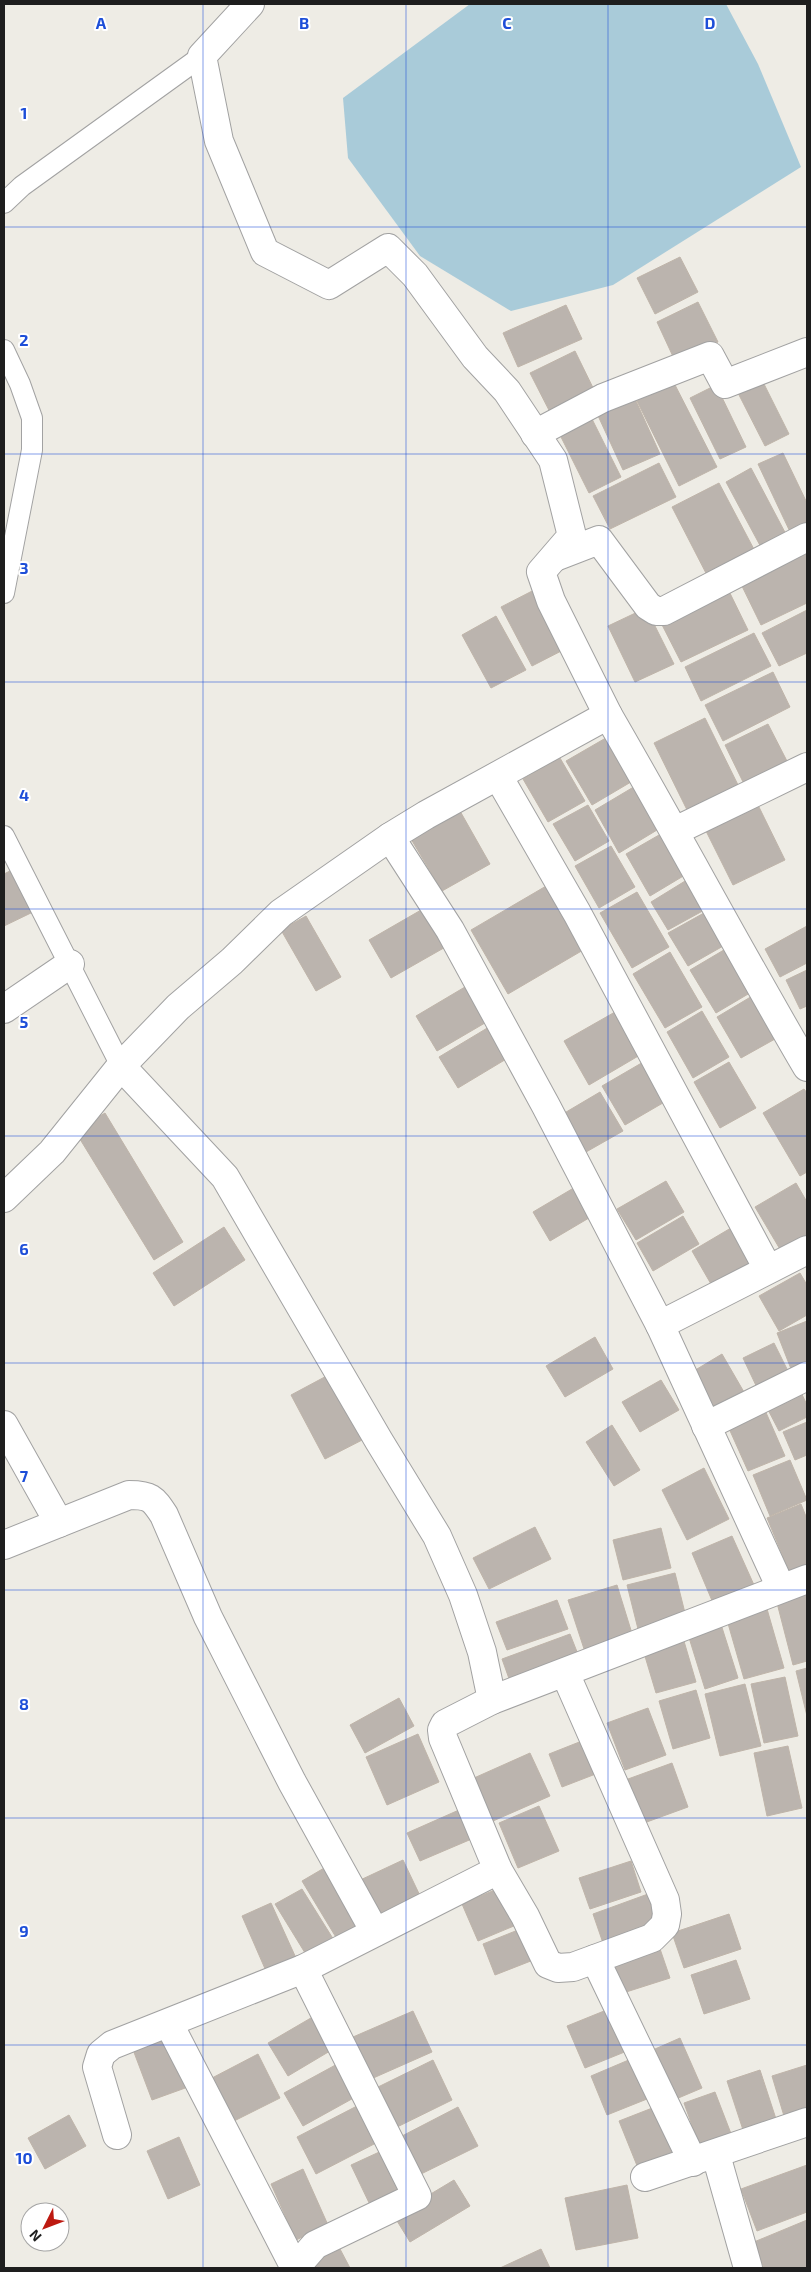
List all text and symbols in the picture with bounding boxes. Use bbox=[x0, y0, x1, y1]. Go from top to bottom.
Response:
text: A bbox=[96, 13, 107, 32]
text: B bbox=[299, 13, 309, 32]
text: C bbox=[502, 13, 512, 32]
text: D bbox=[705, 13, 716, 32]
text: 1 bbox=[21, 103, 27, 122]
text: 2 bbox=[19, 330, 29, 349]
text: 3 bbox=[19, 558, 29, 577]
text: 4 bbox=[19, 785, 29, 804]
text: 5 bbox=[20, 1012, 29, 1031]
text: 6 bbox=[19, 1239, 29, 1258]
text: 7 bbox=[20, 1466, 29, 1485]
text: 8 bbox=[19, 1694, 29, 1713]
text: 9 bbox=[19, 1921, 29, 1940]
text: 10 bbox=[15, 2148, 33, 2167]
north arrow bbox=[20, 2202, 70, 2252]
text: N bbox=[25, 2227, 45, 2245]

